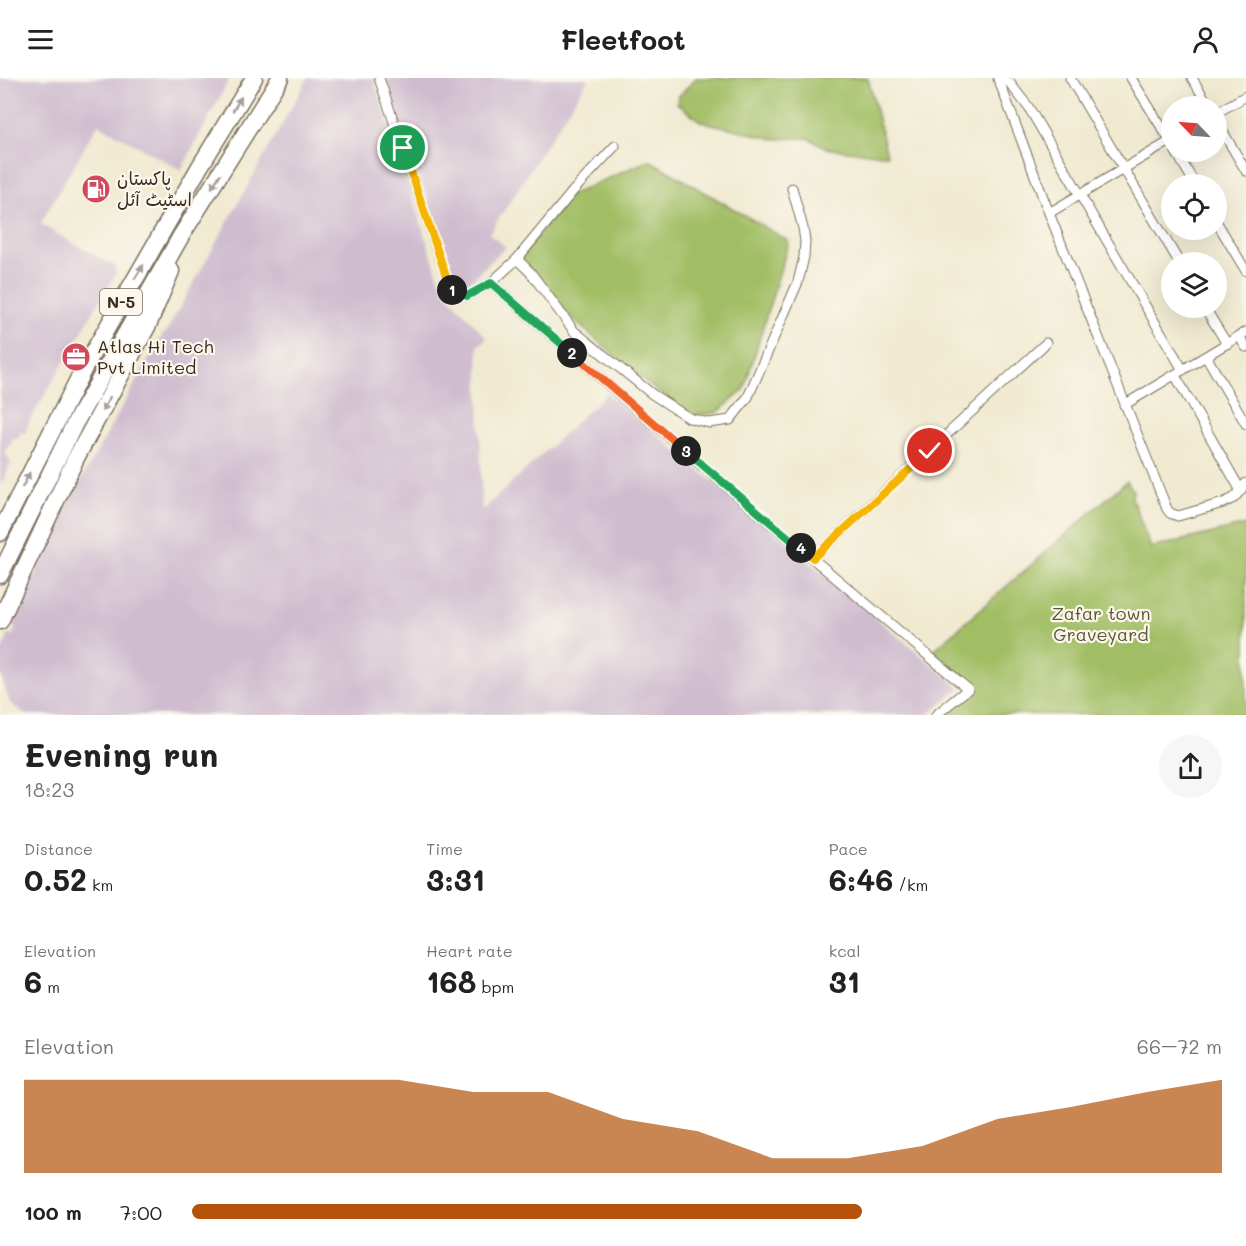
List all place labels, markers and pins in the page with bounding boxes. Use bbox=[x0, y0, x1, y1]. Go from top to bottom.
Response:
pin bbox=[377, 122, 428, 173]
place label: پاکستان اسٹیٹ آئل bbox=[117, 166, 192, 211]
fuel station icon: پاکستان اسٹیٹ آئل bbox=[80, 173, 112, 205]
pin: 1 bbox=[437, 275, 467, 305]
place label: Atlas Hi Tech Pvt Limited bbox=[97, 334, 214, 379]
pin: 2 bbox=[557, 338, 587, 368]
office icon: Atlas Hi Tech Pvt Limited bbox=[60, 341, 92, 373]
pin bbox=[904, 425, 955, 476]
pin: 3 bbox=[671, 436, 701, 466]
pin: 4 bbox=[786, 533, 816, 563]

